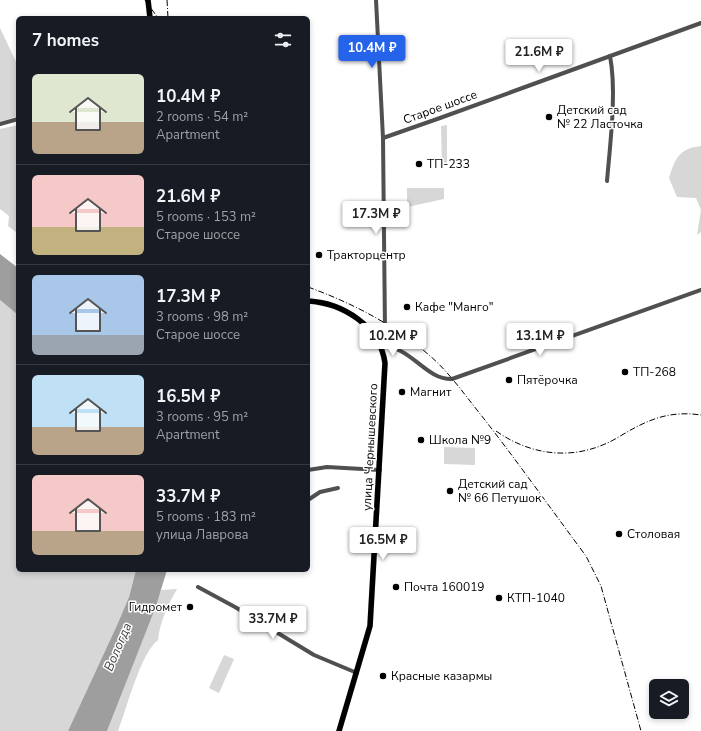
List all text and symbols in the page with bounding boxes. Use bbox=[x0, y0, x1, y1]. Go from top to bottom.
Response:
text: 7 homes bbox=[32, 29, 99, 52]
icon: filters bbox=[272, 29, 294, 51]
pin: 10.4M ₽ bbox=[335, 35, 409, 69]
text: 10.4M ₽ bbox=[347, 39, 397, 57]
pin: 21.6M ₽ bbox=[502, 39, 576, 73]
text: 21.6M ₽ bbox=[514, 43, 564, 61]
text: 10.4M ₽ bbox=[156, 85, 220, 108]
street label: Старое шоссе bbox=[401, 86, 479, 128]
icon: home bbox=[64, 90, 112, 138]
place label: Детский сад № 22 Ласточка bbox=[557, 102, 643, 132]
text: 2 rooms · 54 m² bbox=[156, 108, 248, 126]
marker: Детский сад № 22 Ласточка bbox=[544, 112, 554, 122]
text: Apartment bbox=[156, 126, 219, 144]
place label: ТП-233 bbox=[427, 156, 470, 172]
marker: ТП-233 bbox=[414, 159, 424, 169]
text: 21.6M ₽ bbox=[156, 185, 220, 208]
icon: home bbox=[64, 191, 112, 239]
pin: 17.3M ₽ bbox=[339, 201, 413, 235]
text: 17.3M ₽ bbox=[351, 205, 401, 223]
text: 5 rooms · 153 m² bbox=[156, 208, 256, 226]
text: Старое шоссе bbox=[156, 226, 240, 244]
place label: Тракторцентр bbox=[327, 247, 406, 263]
marker: Тракторцентр bbox=[314, 250, 324, 260]
text: 17.3M ₽ bbox=[156, 285, 220, 308]
icon: home bbox=[64, 291, 112, 339]
place label: Кафе "Манго" bbox=[415, 299, 493, 315]
marker: Кафе "Манго" bbox=[402, 302, 412, 312]
text: 3 rooms · 98 m² bbox=[156, 308, 248, 326]
pin: 10.2M ₽ bbox=[356, 323, 430, 357]
pin: 13.1M ₽ bbox=[503, 323, 577, 357]
text: Старое шоссе bbox=[156, 326, 240, 344]
text: 10.2M ₽ bbox=[368, 327, 418, 345]
text: 13.1M ₽ bbox=[515, 327, 565, 345]
place label: ТП-268 bbox=[633, 364, 676, 380]
marker: ТП-268 bbox=[620, 367, 630, 377]
place label: Пятёрочка bbox=[517, 372, 578, 388]
marker: Пятёрочка bbox=[504, 375, 514, 385]
street label: улица Чернышевского bbox=[359, 383, 381, 511]
place label: Магнит bbox=[410, 384, 452, 400]
text: 16.5M ₽ bbox=[156, 385, 220, 408]
marker: Магнит bbox=[397, 387, 407, 397]
icon: home bbox=[64, 391, 112, 439]
text: 3 rooms · 95 m² bbox=[156, 408, 248, 426]
text: Apartment bbox=[156, 426, 219, 444]
place label: Школа №9 bbox=[429, 432, 491, 448]
marker: Школа №9 bbox=[416, 435, 426, 445]
place label: Детский сад № 66 Петушок bbox=[458, 476, 542, 506]
text: 33.7M ₽ bbox=[156, 485, 220, 508]
marker: Детский сад № 66 Петушок bbox=[445, 486, 455, 496]
icon: home bbox=[64, 491, 112, 539]
text: 5 rooms · 183 m² bbox=[156, 508, 256, 526]
text: улица Лаврова bbox=[156, 526, 249, 544]
place label: Столовая bbox=[627, 526, 680, 542]
pin: 16.5M ₽ bbox=[346, 527, 420, 561]
marker: Столовая bbox=[614, 529, 624, 539]
text: 16.5M ₽ bbox=[358, 531, 408, 549]
place label: Почта 160019 bbox=[404, 579, 485, 595]
marker: Почта 160019 bbox=[391, 582, 401, 592]
place label: КТП-1040 bbox=[507, 590, 565, 606]
marker: КТП-1040 bbox=[494, 593, 504, 603]
place label: Гидромет bbox=[129, 599, 183, 615]
marker: Гидромет bbox=[185, 602, 195, 612]
pin: 33.7M ₽ bbox=[236, 606, 310, 640]
text: 33.7M ₽ bbox=[248, 610, 298, 628]
water label: Вологда bbox=[100, 620, 136, 674]
place label: Красные казармы bbox=[391, 668, 492, 684]
marker: Красные казармы bbox=[378, 671, 388, 681]
map controls bbox=[649, 679, 689, 719]
button: layers bbox=[649, 679, 689, 719]

